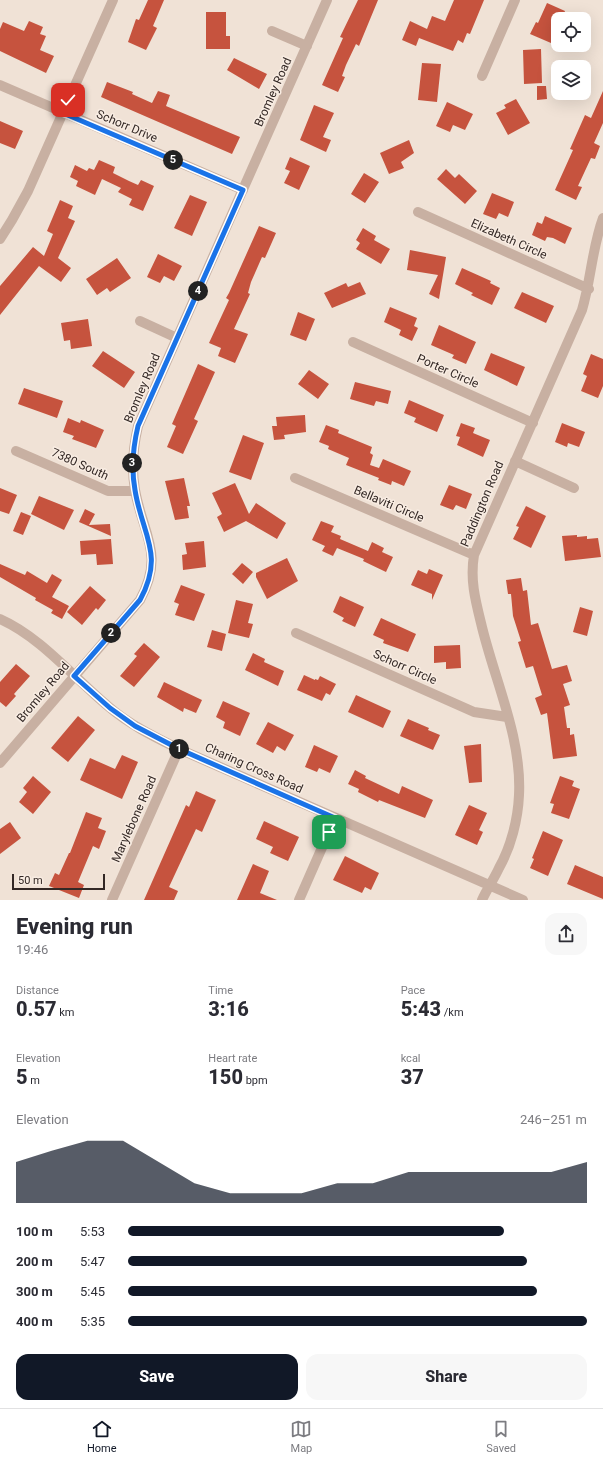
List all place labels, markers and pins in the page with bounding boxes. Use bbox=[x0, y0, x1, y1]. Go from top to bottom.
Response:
pin bbox=[51, 83, 85, 117]
pin: 5 bbox=[163, 150, 183, 170]
pin: 4 bbox=[188, 281, 208, 301]
pin: 3 bbox=[122, 453, 142, 473]
pin: 2 bbox=[101, 623, 121, 643]
pin: 1 bbox=[169, 739, 189, 759]
pin bbox=[312, 815, 346, 849]

